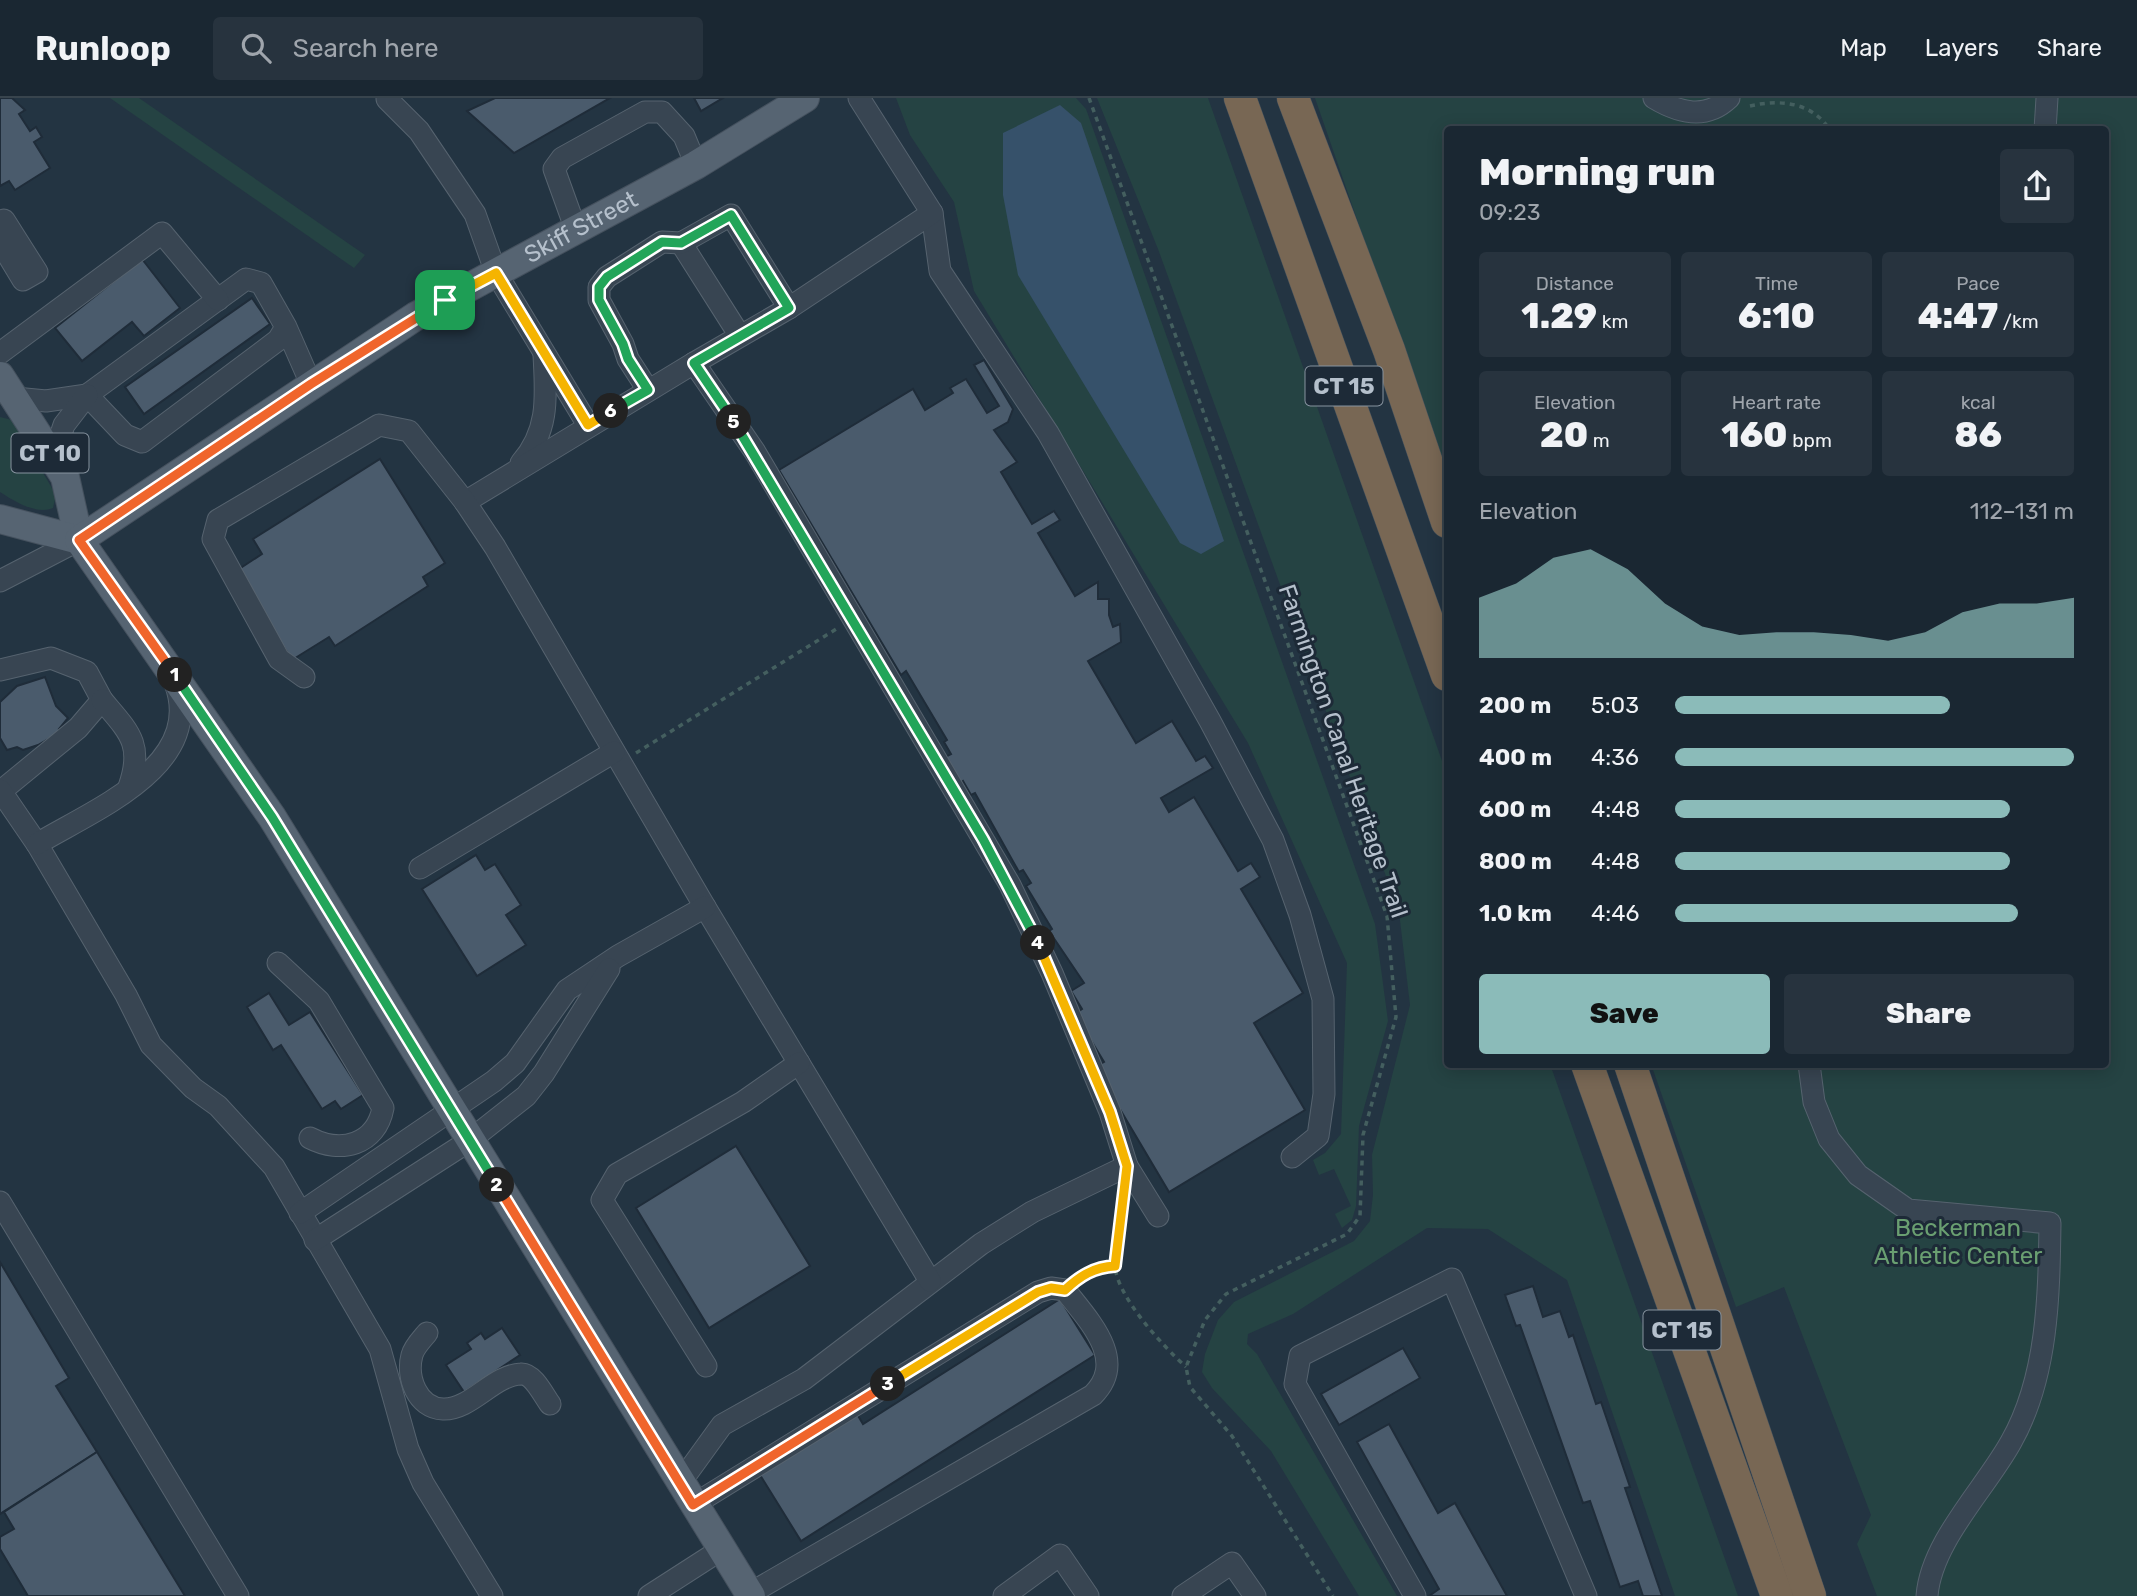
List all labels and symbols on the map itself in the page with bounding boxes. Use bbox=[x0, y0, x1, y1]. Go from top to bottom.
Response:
street label: Skiff Street bbox=[519, 185, 642, 269]
pin bbox=[415, 270, 475, 330]
road number: CT 15 bbox=[1306, 366, 1382, 406]
pin: 6 bbox=[594, 394, 628, 428]
pin: 5 bbox=[716, 404, 752, 440]
road number: CT 10 bbox=[12, 434, 88, 472]
street label: Farmington Canal Heritage Trail bbox=[1273, 581, 1413, 921]
pin: 1 bbox=[158, 658, 192, 692]
pin: 4 bbox=[1020, 926, 1056, 960]
pin: 2 bbox=[480, 1168, 514, 1202]
park label: Beckerman Athletic Center bbox=[1874, 1214, 2042, 1270]
road number: CT 15 bbox=[1644, 1310, 1720, 1350]
pin: 3 bbox=[870, 1366, 906, 1402]

